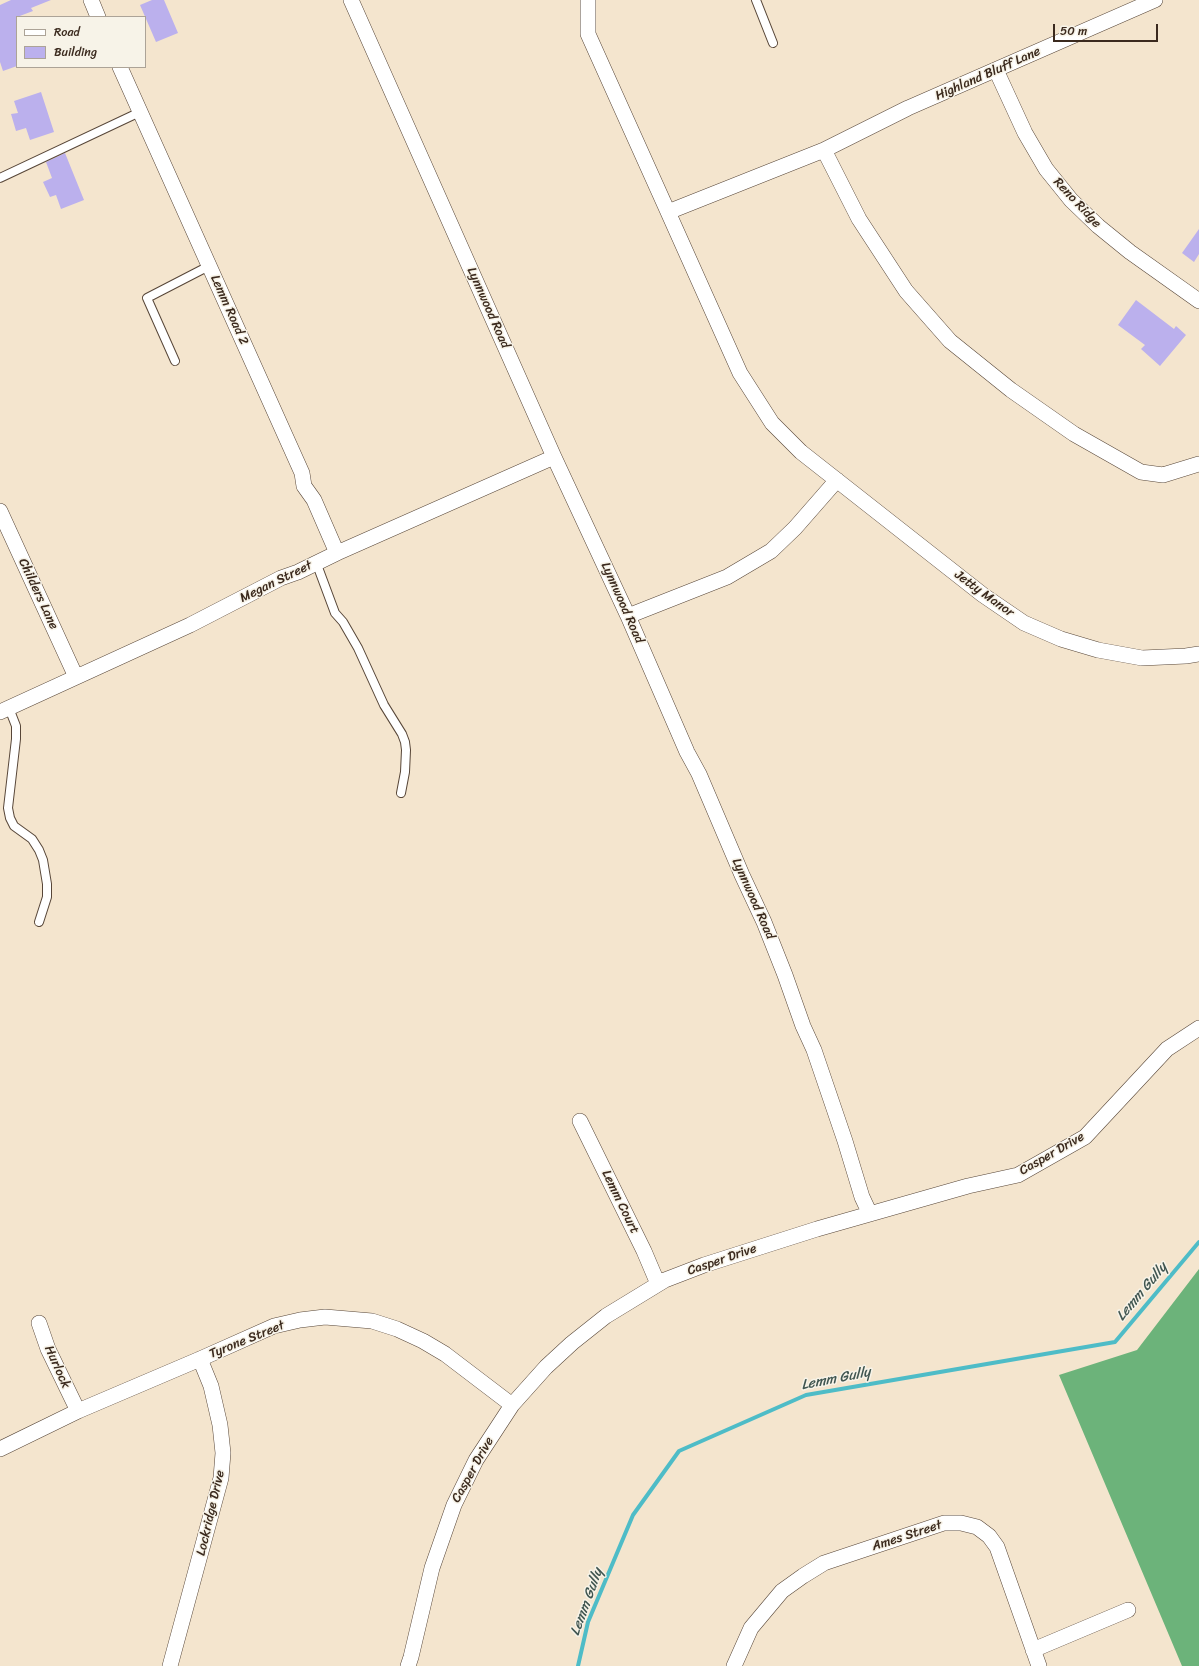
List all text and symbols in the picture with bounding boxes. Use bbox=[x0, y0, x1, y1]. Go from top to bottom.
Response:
legend bbox=[16, 16, 146, 68]
scale bar bbox=[1055, 16, 1160, 42]
text: 50 m bbox=[1060, 20, 1087, 42]
text: Road bbox=[54, 21, 80, 43]
text: Building bbox=[54, 41, 97, 63]
street label: Highland Bluff Lane bbox=[933, 44, 1043, 104]
street label: Reno Ridge bbox=[1050, 175, 1104, 231]
street label: Lynnwood Road bbox=[463, 265, 513, 351]
street label: Lemm Road 2 bbox=[207, 273, 251, 347]
street label: Childers Lane bbox=[15, 556, 61, 632]
street label: Megan Street bbox=[237, 558, 315, 606]
street label: Lynnwood Road bbox=[597, 560, 647, 646]
street label: Jetty Manor bbox=[951, 567, 1017, 621]
street label: Lynnwood Road bbox=[728, 856, 778, 942]
street label: Casper Drive bbox=[1017, 1129, 1087, 1179]
street label: Lemm Court bbox=[598, 1168, 642, 1236]
street label: Casper Drive bbox=[685, 1241, 759, 1279]
water label: Lemm Gully bbox=[1113, 1260, 1171, 1324]
street label: Tyrone Street bbox=[207, 1318, 287, 1362]
street label: Hurlock bbox=[41, 1343, 73, 1391]
water label: Lemm Gully bbox=[800, 1364, 872, 1394]
street label: Casper Drive bbox=[449, 1435, 497, 1505]
street label: Lockridge Drive bbox=[194, 1469, 228, 1557]
street label: Ames Street bbox=[870, 1517, 944, 1555]
water label: Lemm Gully bbox=[567, 1566, 607, 1638]

